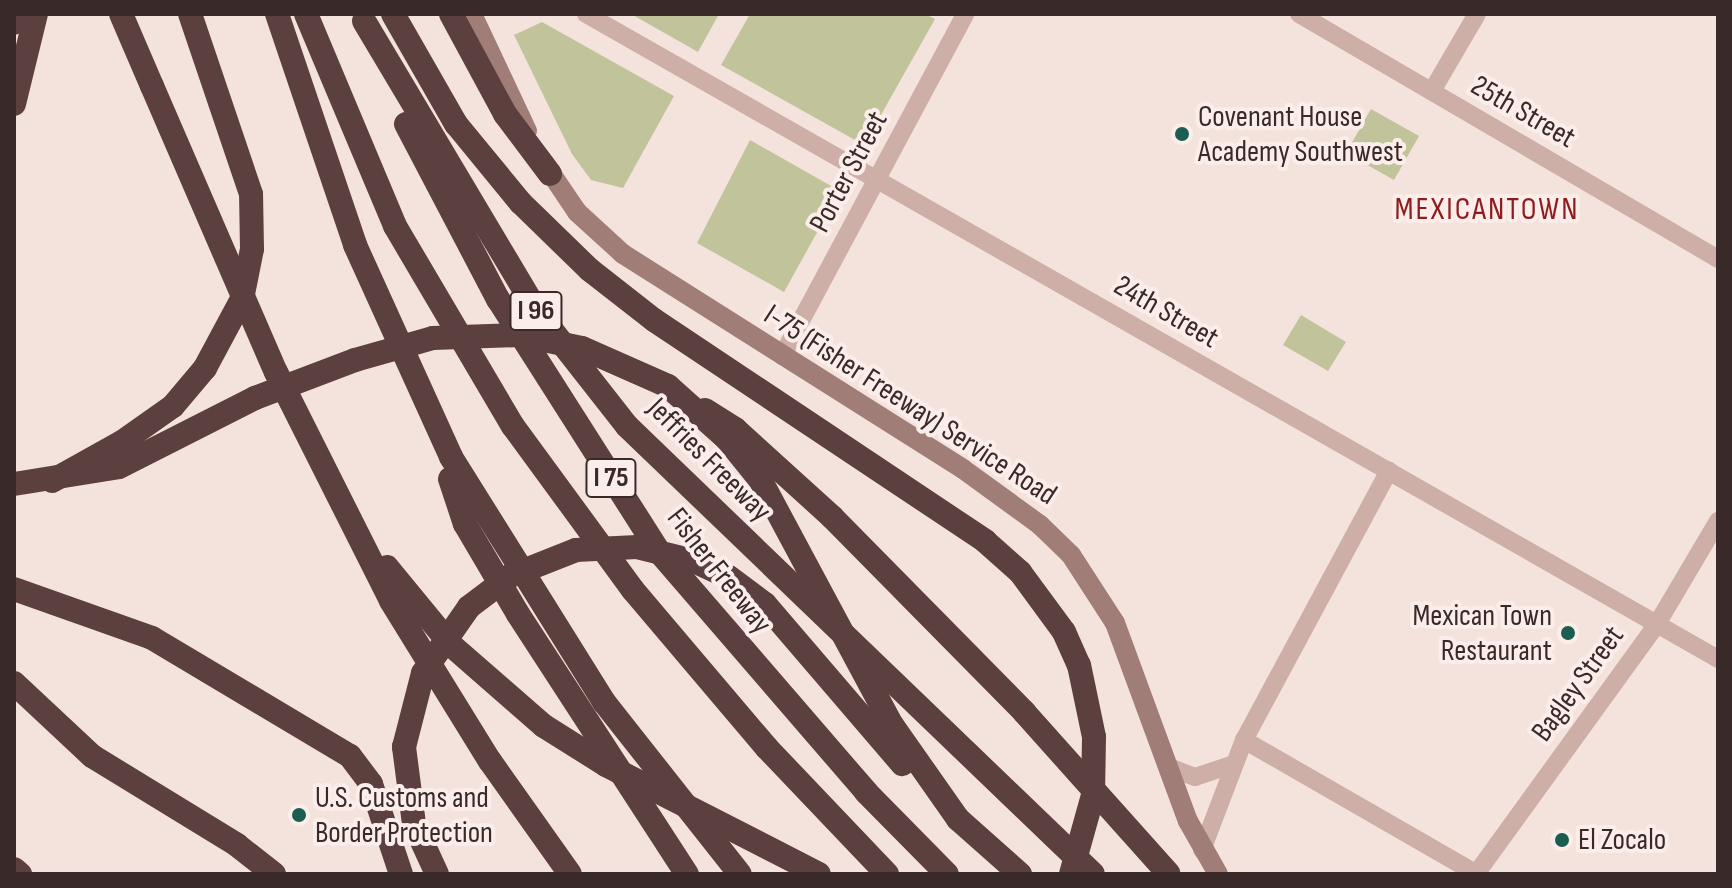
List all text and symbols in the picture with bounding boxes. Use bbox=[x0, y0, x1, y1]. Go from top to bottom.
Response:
street label: 25th Street bbox=[1464, 68, 1582, 156]
place label: Covenant House Academy Southwest bbox=[1198, 99, 1403, 170]
street label: Porter Street bbox=[802, 105, 896, 239]
marker: Covenant House Academy Southwest bbox=[1173, 125, 1191, 143]
district label: MEXICANTOWN bbox=[1395, 191, 1579, 229]
street label: 24th Street bbox=[1107, 268, 1225, 356]
road number: I 96 bbox=[508, 287, 564, 335]
street label: I-75 (Fisher Freeway) Service Road bbox=[757, 297, 1063, 513]
street label: Jeffries Freeway bbox=[640, 391, 778, 529]
road number: I 75 bbox=[585, 454, 637, 502]
street label: Fisher Freeway bbox=[659, 501, 779, 641]
place label: Mexican Town Restaurant bbox=[1413, 598, 1552, 668]
street label: Bagley Street bbox=[1524, 619, 1632, 749]
marker: Mexican Town Restaurant bbox=[1559, 624, 1577, 642]
place label: U.S. Customs and Border Protection bbox=[315, 780, 493, 850]
marker: U.S. Customs and Border Protection bbox=[290, 806, 308, 824]
place label: El Zocalo bbox=[1578, 822, 1666, 858]
marker: El Zocalo bbox=[1553, 831, 1571, 849]

